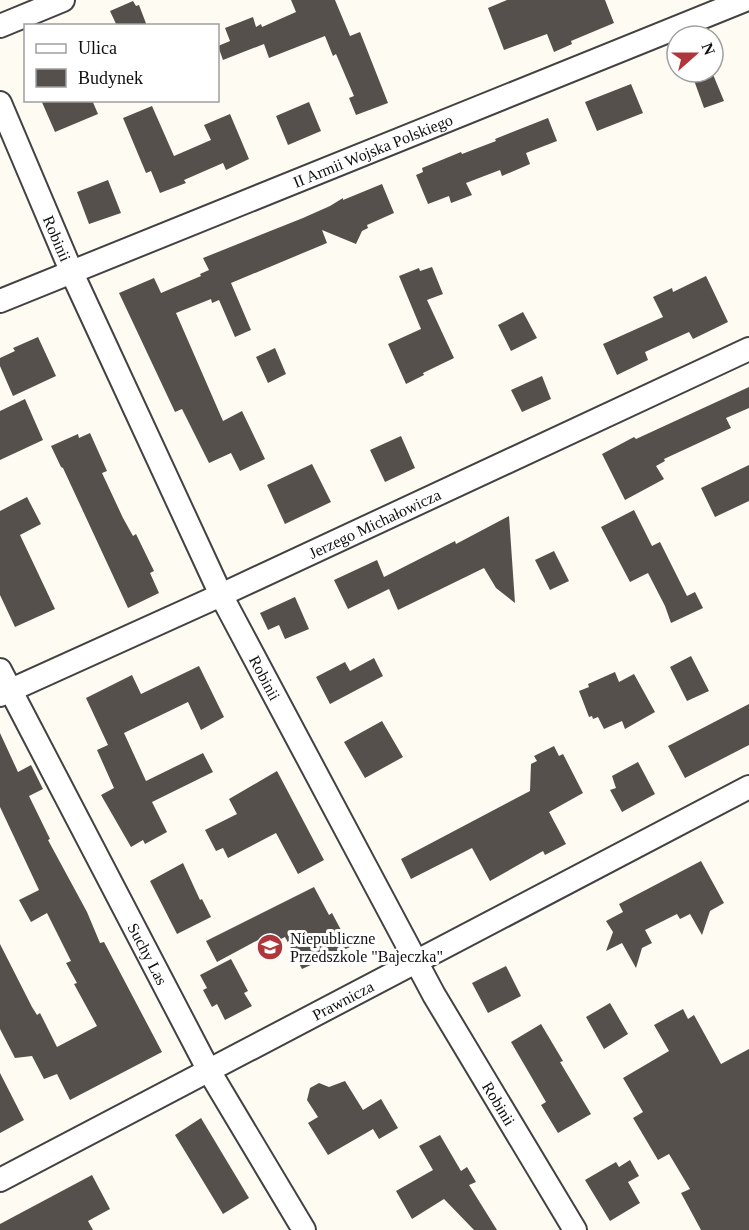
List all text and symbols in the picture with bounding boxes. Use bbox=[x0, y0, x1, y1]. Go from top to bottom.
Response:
legend bbox=[24, 24, 219, 102]
north arrow bbox=[665, 24, 725, 84]
text: Ulica bbox=[78, 38, 117, 58]
text: N bbox=[699, 40, 719, 58]
text: Budynek bbox=[78, 68, 143, 88]
street label: II Armii Wojska Polskiego bbox=[290, 111, 455, 190]
street label: Robinii bbox=[40, 213, 75, 264]
street label: Jerzego Michałowicza bbox=[306, 485, 443, 561]
street label: Robinii bbox=[246, 652, 284, 703]
street label: Suchy Las bbox=[125, 920, 171, 987]
place label: Niepubliczne Przedszkole "Bajeczka" bbox=[290, 930, 443, 966]
school or university icon: Niepubliczne Przedszkole "Bajeczka" bbox=[255, 932, 285, 962]
street label: Prawnicza bbox=[309, 977, 376, 1023]
street label: Robinii bbox=[479, 1078, 519, 1129]

